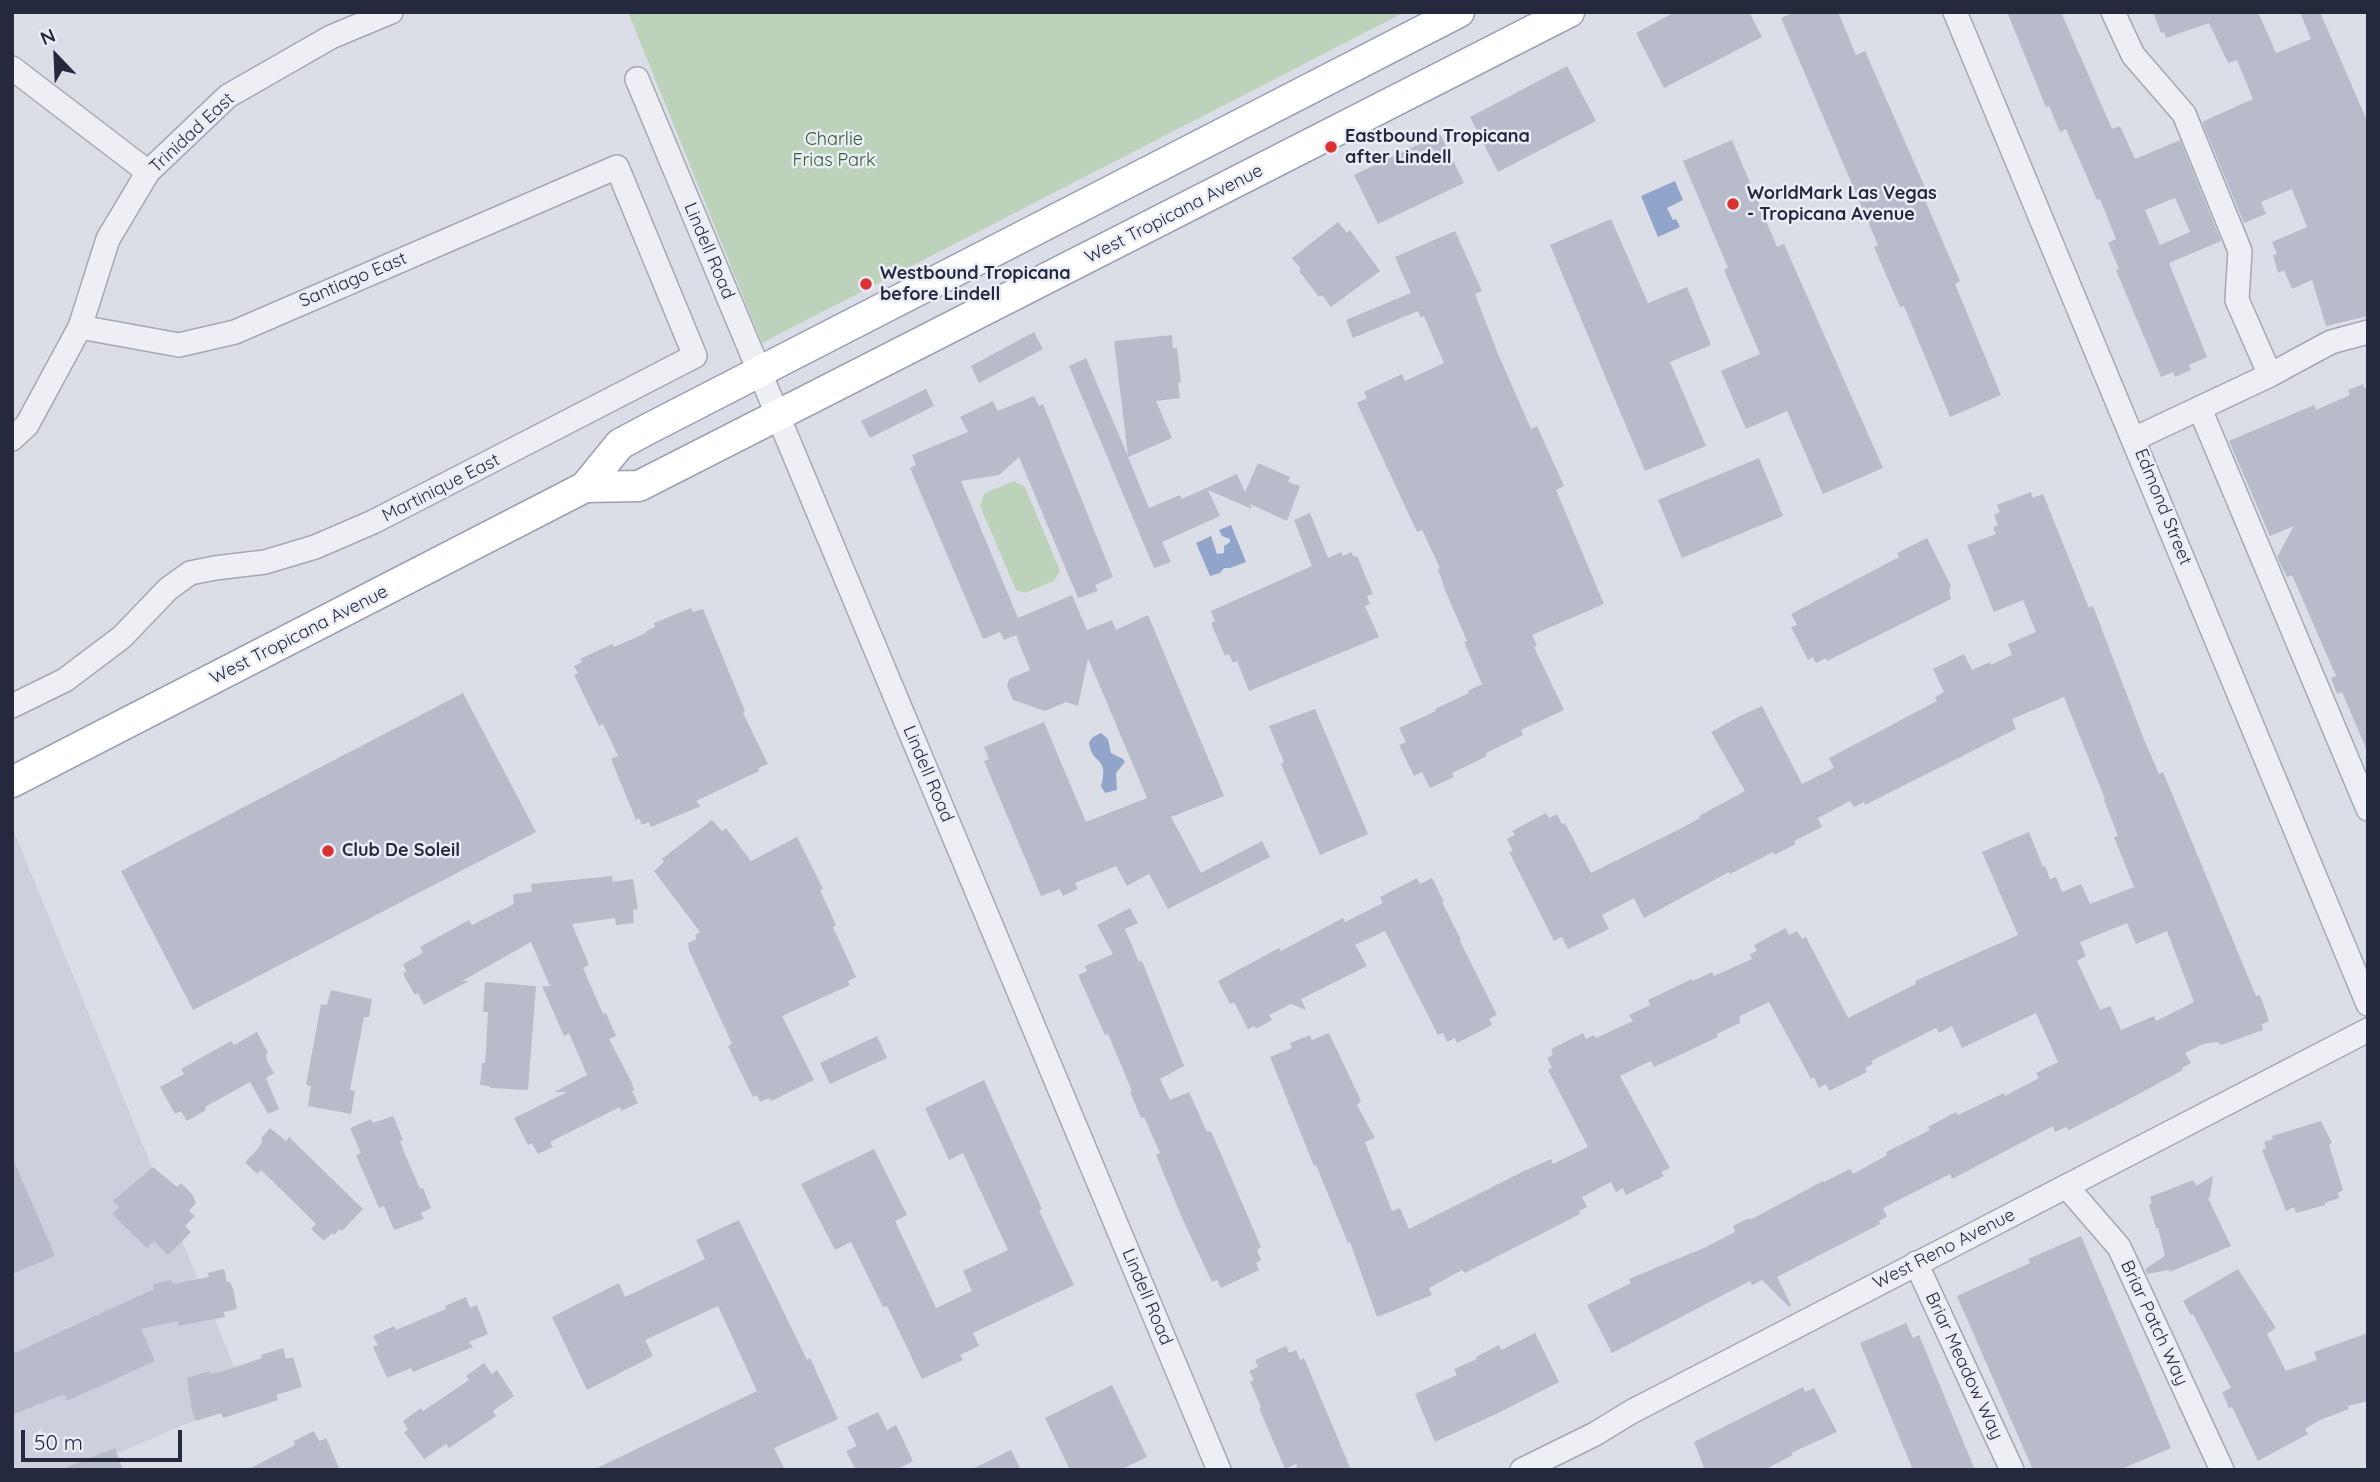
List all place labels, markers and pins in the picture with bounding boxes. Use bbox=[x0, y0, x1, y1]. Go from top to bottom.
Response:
place label: Eastbound Tropicana after Lindell bbox=[1345, 126, 1530, 168]
marker: Eastbound Tropicana after Lindell bbox=[1323, 139, 1339, 155]
place label: WorldMark Las Vegas - Tropicana Avenue bbox=[1747, 183, 1937, 226]
marker: WorldMark Las Vegas - Tropicana Avenue bbox=[1725, 196, 1741, 212]
place label: Westbound Tropicana before Lindell bbox=[880, 263, 1071, 306]
marker: Westbound Tropicana before Lindell bbox=[858, 276, 874, 292]
place label: Club De Soleil bbox=[342, 840, 460, 862]
marker: Club De Soleil bbox=[320, 843, 336, 859]

